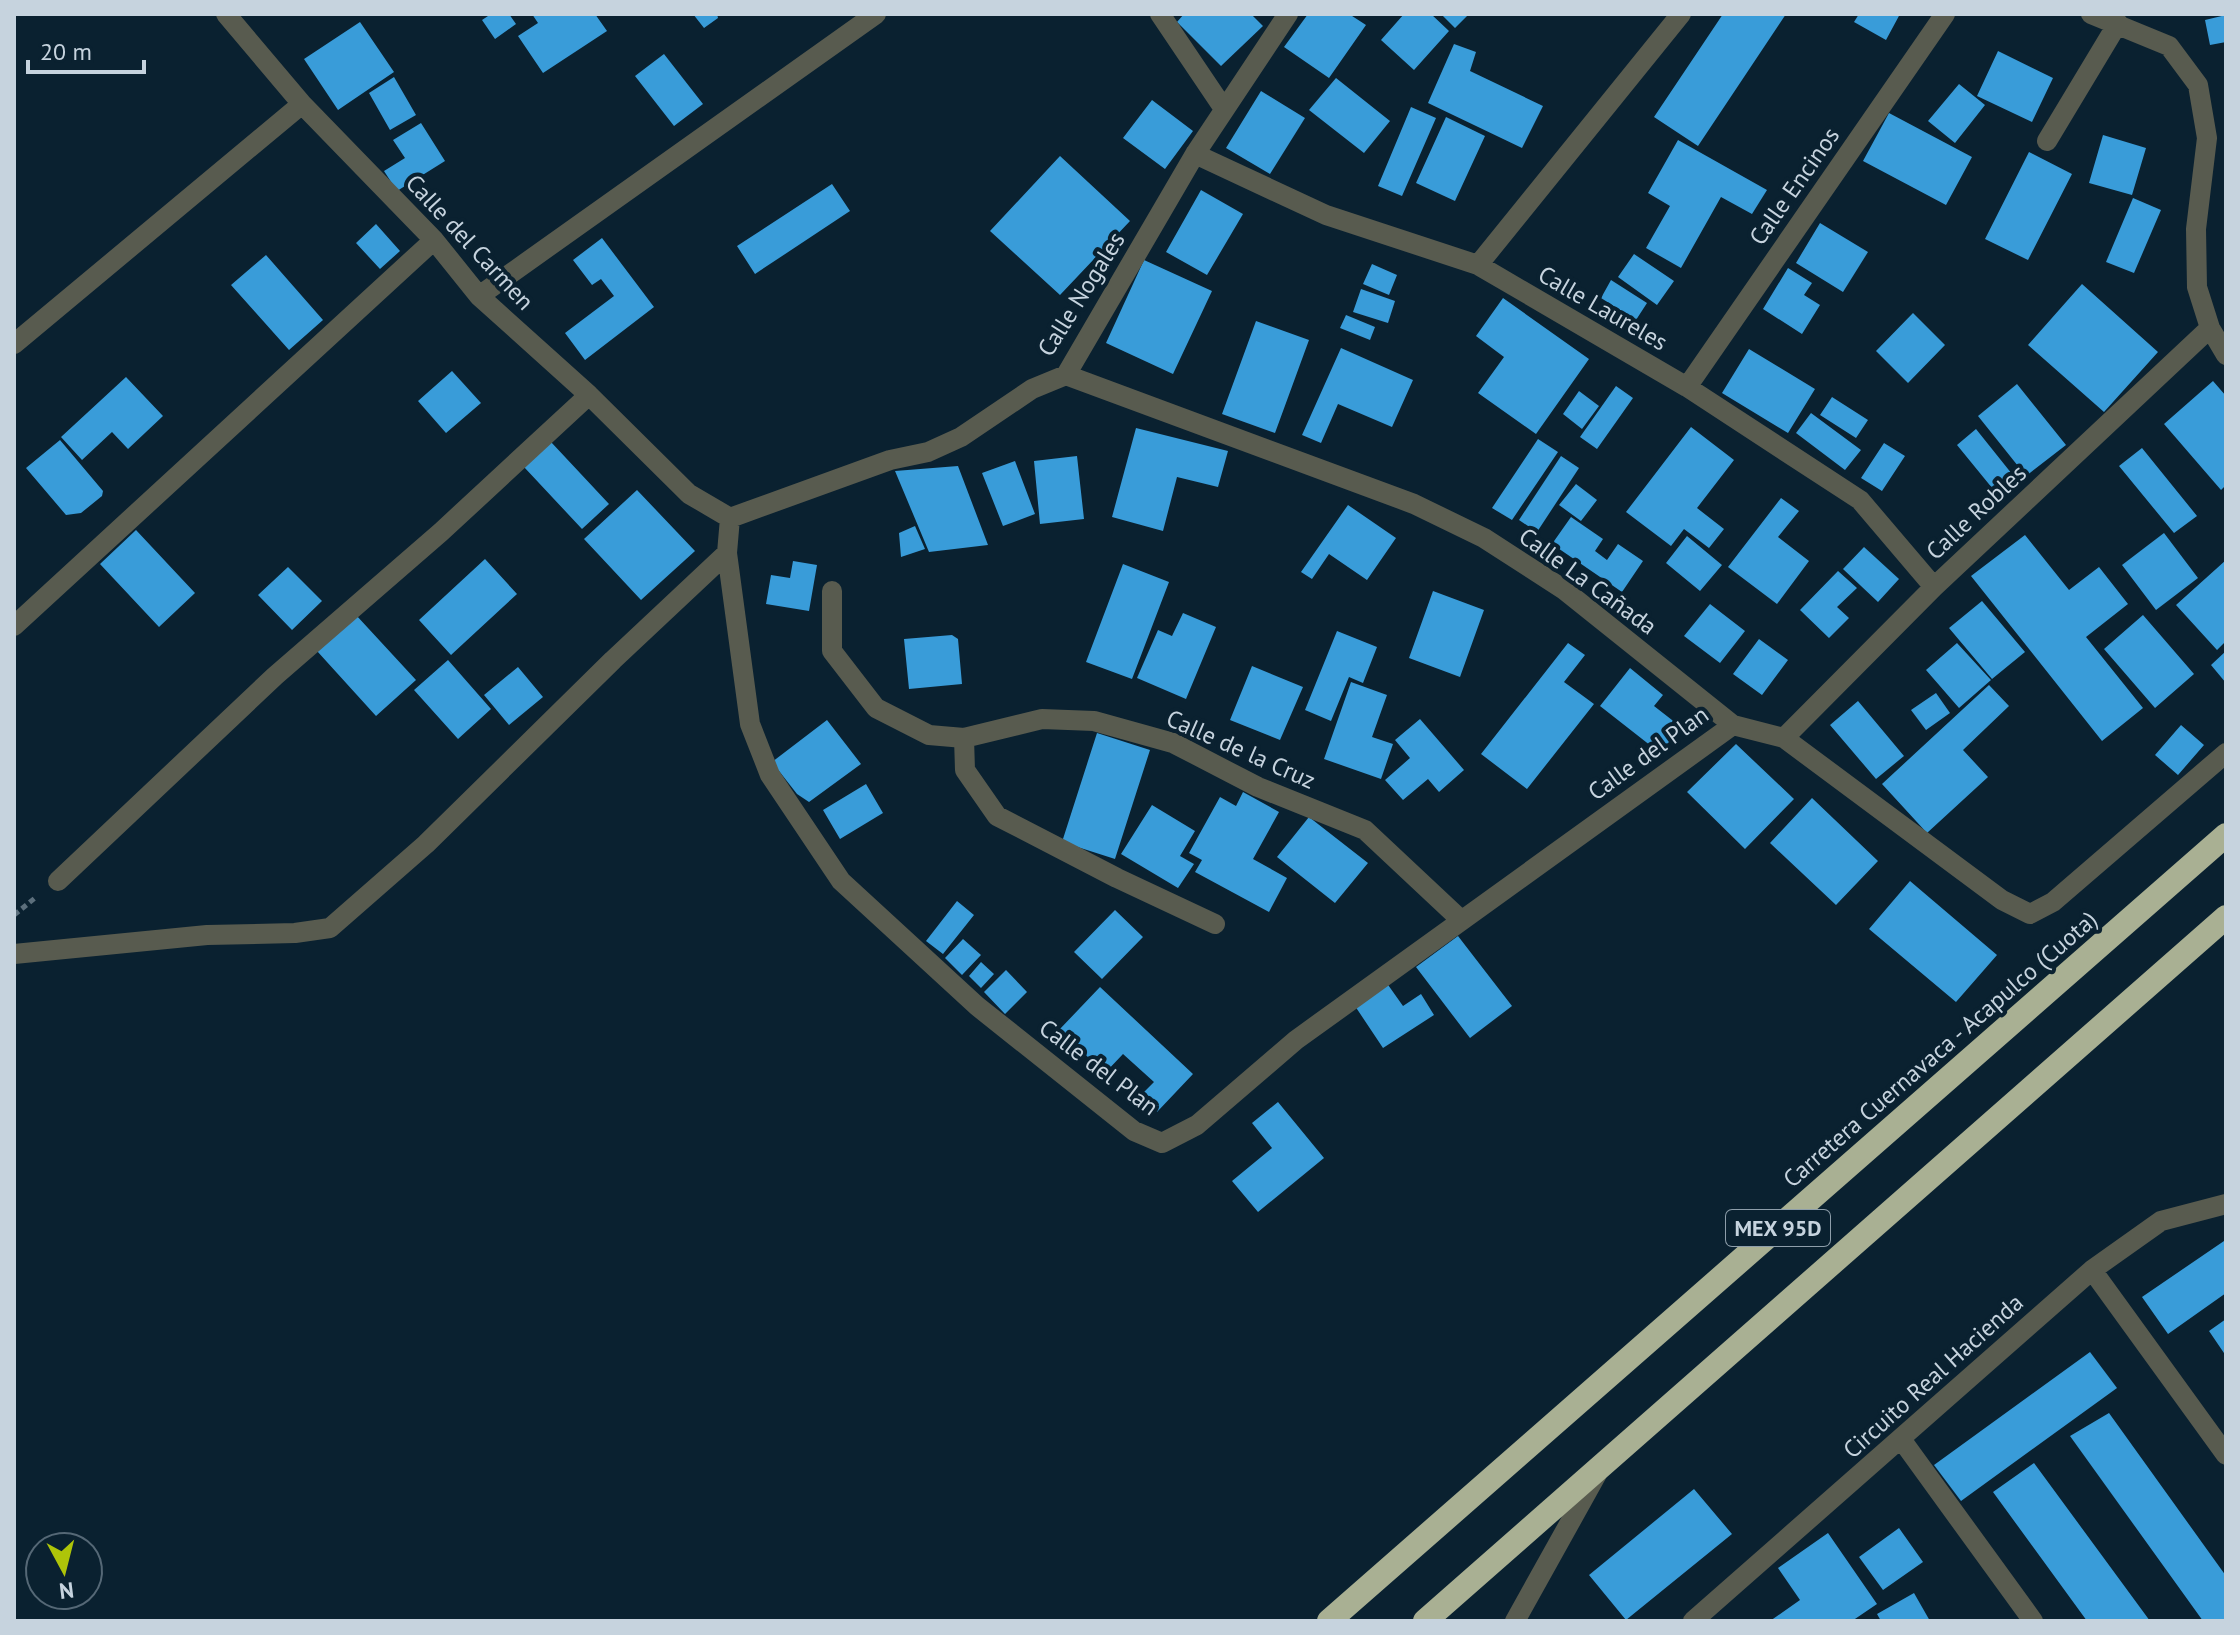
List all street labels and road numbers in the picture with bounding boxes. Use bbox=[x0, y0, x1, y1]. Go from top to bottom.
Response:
street label: Calle Encinos bbox=[1742, 121, 1846, 251]
street label: Calle del Carmen bbox=[399, 168, 541, 316]
street label: Calle Nogales bbox=[1031, 226, 1131, 362]
street label: Calle Laureles bbox=[1533, 259, 1673, 357]
street label: Calle Robles bbox=[1919, 458, 2033, 566]
street label: Calle La Cañada bbox=[1513, 521, 1663, 641]
street label: Calle del Plan bbox=[1582, 699, 1714, 807]
street label: Calle de la Cruz bbox=[1162, 702, 1320, 796]
street label: Carretera Cuernavaca - Acapulco (Cuota) bbox=[1776, 904, 2104, 1194]
street label: Calle del Plan bbox=[1033, 1012, 1165, 1122]
road number: MEX 95D bbox=[1726, 1210, 1830, 1246]
street label: Circuito Real Hacienda bbox=[1837, 1287, 2029, 1465]

